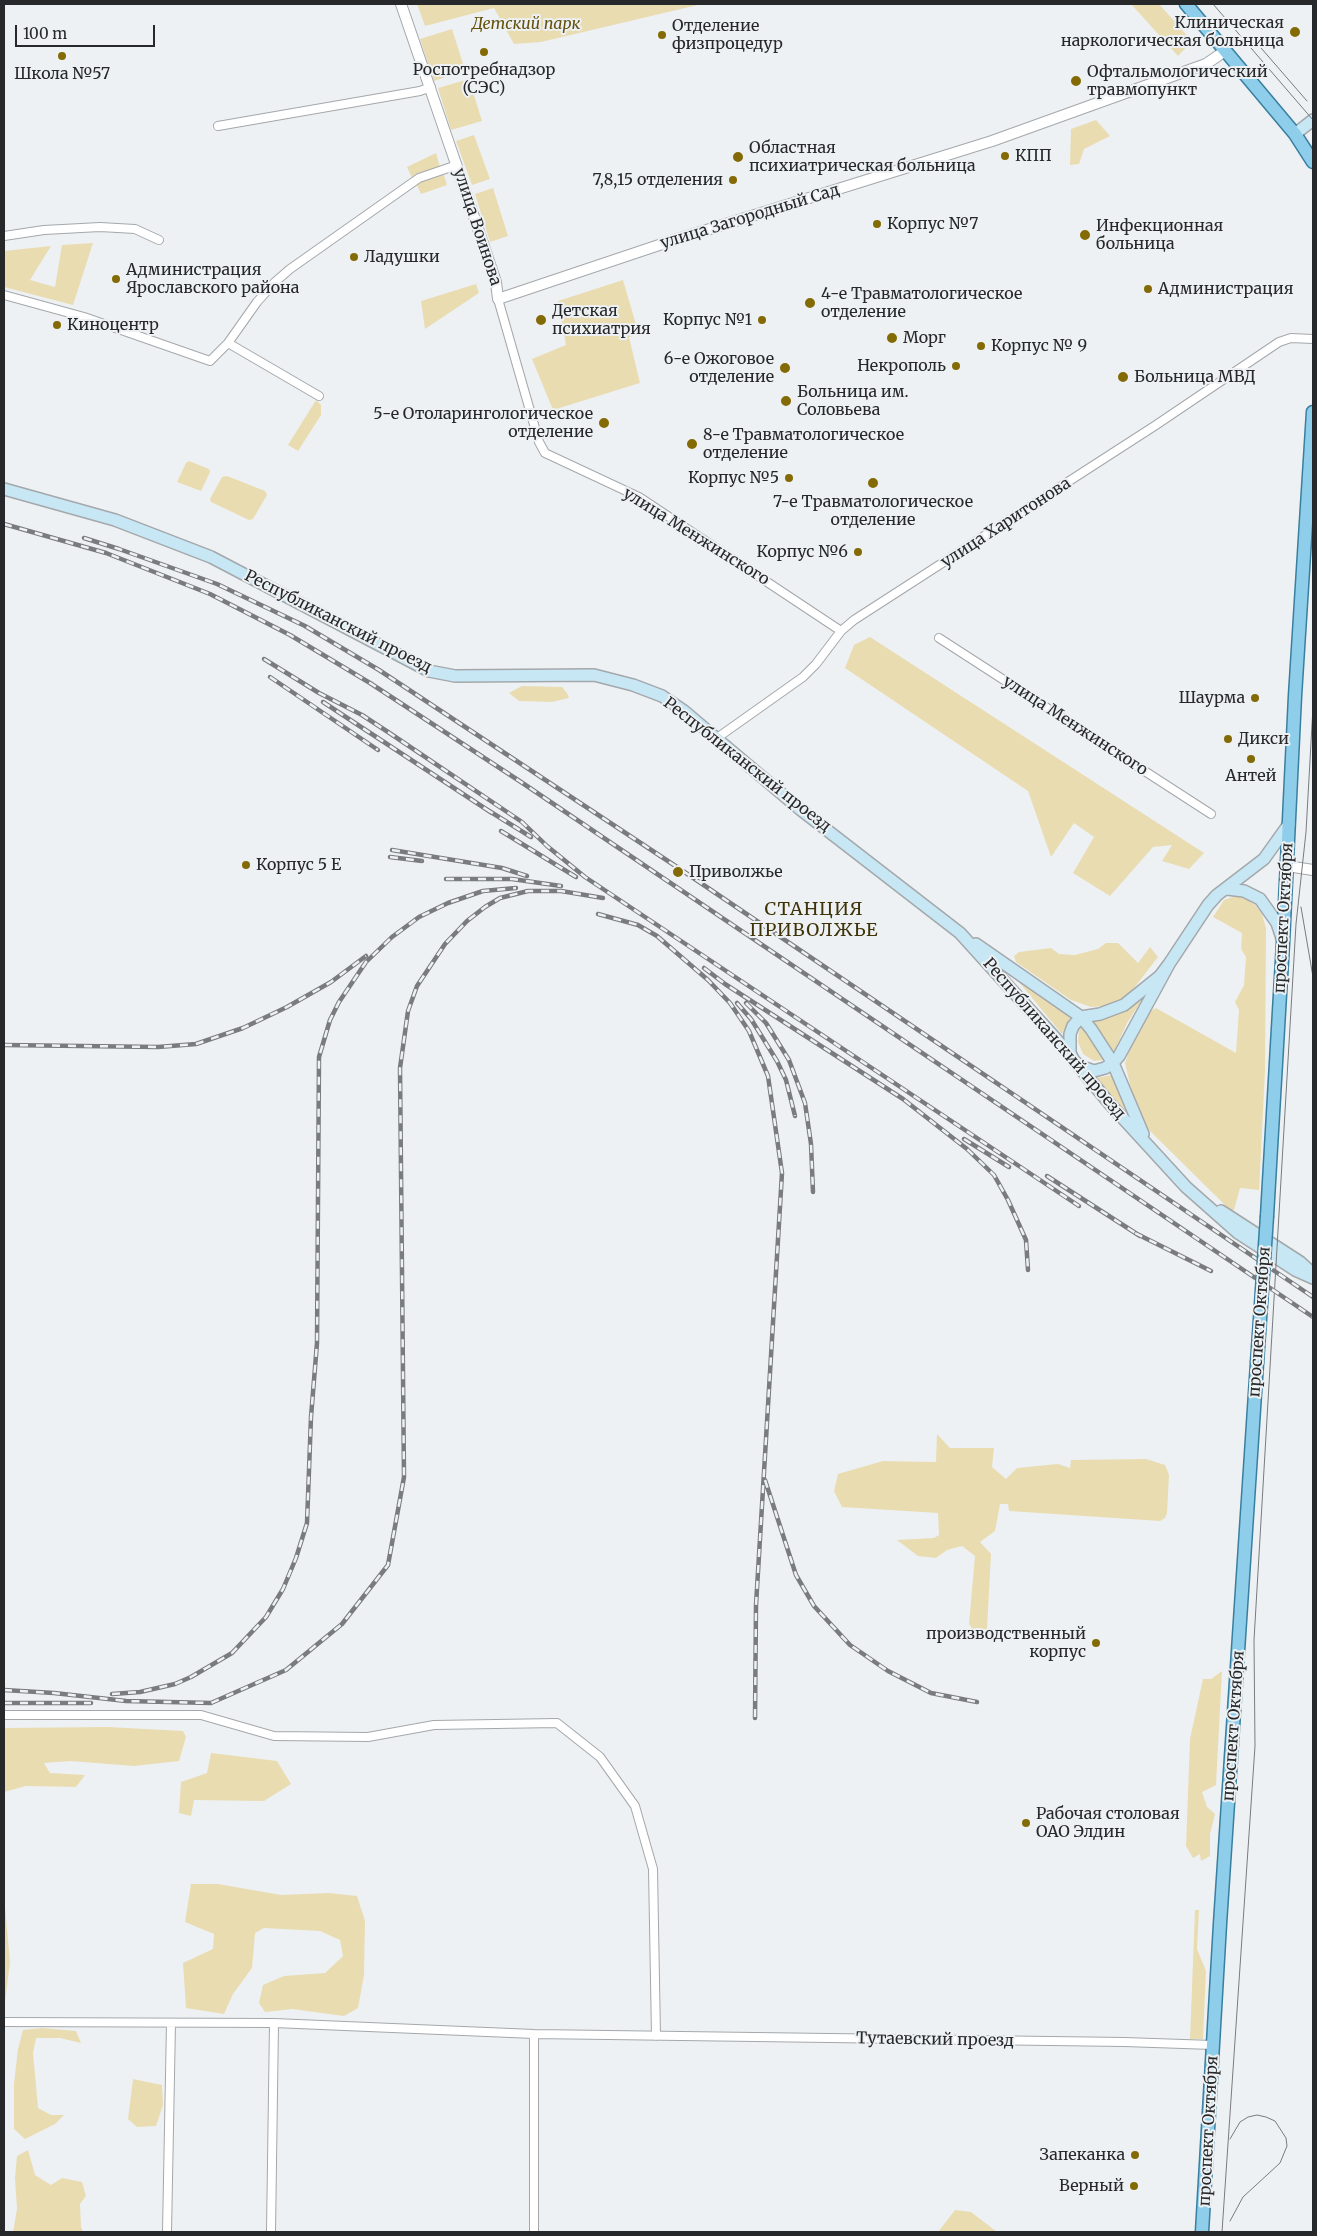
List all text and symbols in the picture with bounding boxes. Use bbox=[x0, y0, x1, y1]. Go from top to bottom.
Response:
place label: Клиническая наркологическая больница bbox=[1061, 13, 1284, 51]
park label: Детский парк bbox=[472, 14, 580, 34]
scale bar bbox=[18, 15, 158, 47]
place label: Отделение физпроцедур bbox=[672, 16, 783, 54]
text: 100 m bbox=[23, 24, 67, 43]
marker: Клиническая наркологическая больница bbox=[1288, 25, 1302, 39]
marker: Отделение физпроцедур bbox=[656, 29, 668, 41]
marker: Роспотребнадзор (СЭС) bbox=[478, 46, 490, 58]
marker: Школа №57 bbox=[56, 50, 68, 62]
place label: Роспотребнадзор (СЭС) bbox=[413, 60, 555, 98]
place label: Офтальмологический травмопункт bbox=[1087, 62, 1268, 100]
place label: Школа №57 bbox=[14, 64, 110, 84]
marker: Офтальмологический травмопункт bbox=[1069, 74, 1083, 88]
place label: Областная психиатрическая больница bbox=[749, 138, 976, 176]
place label: КПП bbox=[1015, 146, 1052, 166]
marker: Областная психиатрическая больница bbox=[731, 150, 745, 164]
marker: КПП bbox=[999, 150, 1011, 162]
street label: улица Воинова bbox=[449, 166, 505, 288]
place label: 7,8,15 отделения bbox=[593, 170, 723, 190]
marker: 7,8,15 отделения bbox=[727, 174, 739, 186]
street label: улица Загородный Сад bbox=[658, 181, 842, 253]
place label: Корпус №7 bbox=[887, 214, 978, 234]
place label: Инфекционная больница bbox=[1096, 216, 1223, 254]
marker: Корпус №7 bbox=[871, 218, 883, 230]
marker: Инфекционная больница bbox=[1078, 228, 1092, 242]
place label: Ладушки bbox=[364, 247, 440, 267]
marker: Ладушки bbox=[348, 251, 360, 263]
place label: Администрация Ярославского района bbox=[126, 260, 299, 298]
marker: Администрация Ярославского района bbox=[110, 273, 122, 285]
place label: Администрация bbox=[1158, 279, 1293, 299]
marker: Администрация bbox=[1142, 283, 1154, 295]
place label: 4-е Травматологическое отделение bbox=[821, 284, 1022, 322]
marker: 4-е Травматологическое отделение bbox=[803, 296, 817, 310]
place label: Детская психиатрия bbox=[552, 301, 651, 339]
place label: Корпус №1 bbox=[663, 310, 752, 330]
marker: Детская психиатрия bbox=[534, 313, 548, 327]
marker: Корпус №1 bbox=[756, 314, 768, 326]
place label: Киноцентр bbox=[67, 315, 159, 335]
marker: Киноцентр bbox=[51, 319, 63, 331]
place label: Морг bbox=[903, 328, 946, 348]
marker: Морг bbox=[885, 331, 899, 345]
place label: Корпус № 9 bbox=[991, 336, 1087, 356]
marker: Корпус № 9 bbox=[975, 340, 987, 352]
place label: 6-е Ожоговое отделение bbox=[664, 349, 774, 387]
place label: Некрополь bbox=[857, 356, 946, 376]
marker: Некрополь bbox=[950, 360, 962, 372]
marker: 6-е Ожоговое отделение bbox=[778, 361, 792, 375]
place label: Больница МВД bbox=[1134, 367, 1256, 387]
marker: Больница МВД bbox=[1116, 370, 1130, 384]
place label: Больница им. Соловьева bbox=[797, 382, 909, 420]
marker: Больница им. Соловьева bbox=[779, 394, 793, 408]
place label: 5-е Отоларингологическое отделение bbox=[373, 404, 593, 442]
marker: 5-е Отоларингологическое отделение bbox=[597, 416, 611, 430]
place label: 8-е Травматологическое отделение bbox=[703, 425, 904, 463]
marker: 8-е Травматологическое отделение bbox=[685, 437, 699, 451]
place label: Корпус №5 bbox=[688, 468, 779, 488]
marker: Корпус №5 bbox=[783, 472, 795, 484]
street label: улица Харитонова bbox=[938, 474, 1074, 572]
marker: 7-е Травматологическое отделение bbox=[866, 476, 880, 490]
street label: улица Менжинского bbox=[619, 484, 773, 590]
place label: 7-е Травматологическое отделение bbox=[773, 492, 973, 530]
place label: Корпус №6 bbox=[757, 542, 848, 562]
marker: Корпус №6 bbox=[852, 546, 864, 558]
street label: Республиканский проезд bbox=[241, 566, 435, 678]
street label: улица Менжинского bbox=[999, 672, 1151, 780]
place label: Шаурма bbox=[1179, 688, 1245, 708]
marker: Шаурма bbox=[1249, 692, 1261, 704]
street label: Республиканский проезд bbox=[659, 694, 835, 836]
place label: Дикси bbox=[1238, 729, 1289, 749]
marker: Дикси bbox=[1222, 733, 1234, 745]
marker: Антей bbox=[1245, 753, 1257, 765]
place label: Антей bbox=[1225, 766, 1277, 786]
street label: проспект Октября bbox=[1270, 842, 1298, 994]
place label: Корпус 5 E bbox=[256, 855, 341, 875]
marker: Корпус 5 E bbox=[240, 859, 252, 871]
place label: Приволжье bbox=[689, 862, 783, 882]
marker: Приволжье bbox=[671, 865, 685, 879]
district label: СТАНЦИЯ ПРИВОЛЖЬЕ bbox=[748, 899, 880, 942]
street label: Республиканский проезд bbox=[979, 954, 1129, 1124]
street label: проспект Октября bbox=[1245, 1246, 1275, 1398]
place label: производственный корпус bbox=[926, 1624, 1086, 1662]
marker: производственный корпус bbox=[1090, 1637, 1102, 1649]
street label: проспект Октября bbox=[1219, 1650, 1249, 1802]
place label: Рабочая столовая ОАО Элдин bbox=[1036, 1804, 1180, 1842]
marker: Рабочая столовая ОАО Элдин bbox=[1020, 1817, 1032, 1829]
street label: Тутаевский проезд bbox=[856, 2029, 1014, 2051]
street label: проспект Октября bbox=[1195, 2055, 1223, 2207]
place label: Запеканка bbox=[1040, 2145, 1125, 2165]
marker: Запеканка bbox=[1129, 2149, 1141, 2161]
place label: Верный bbox=[1059, 2176, 1124, 2196]
marker: Верный bbox=[1128, 2180, 1140, 2192]

